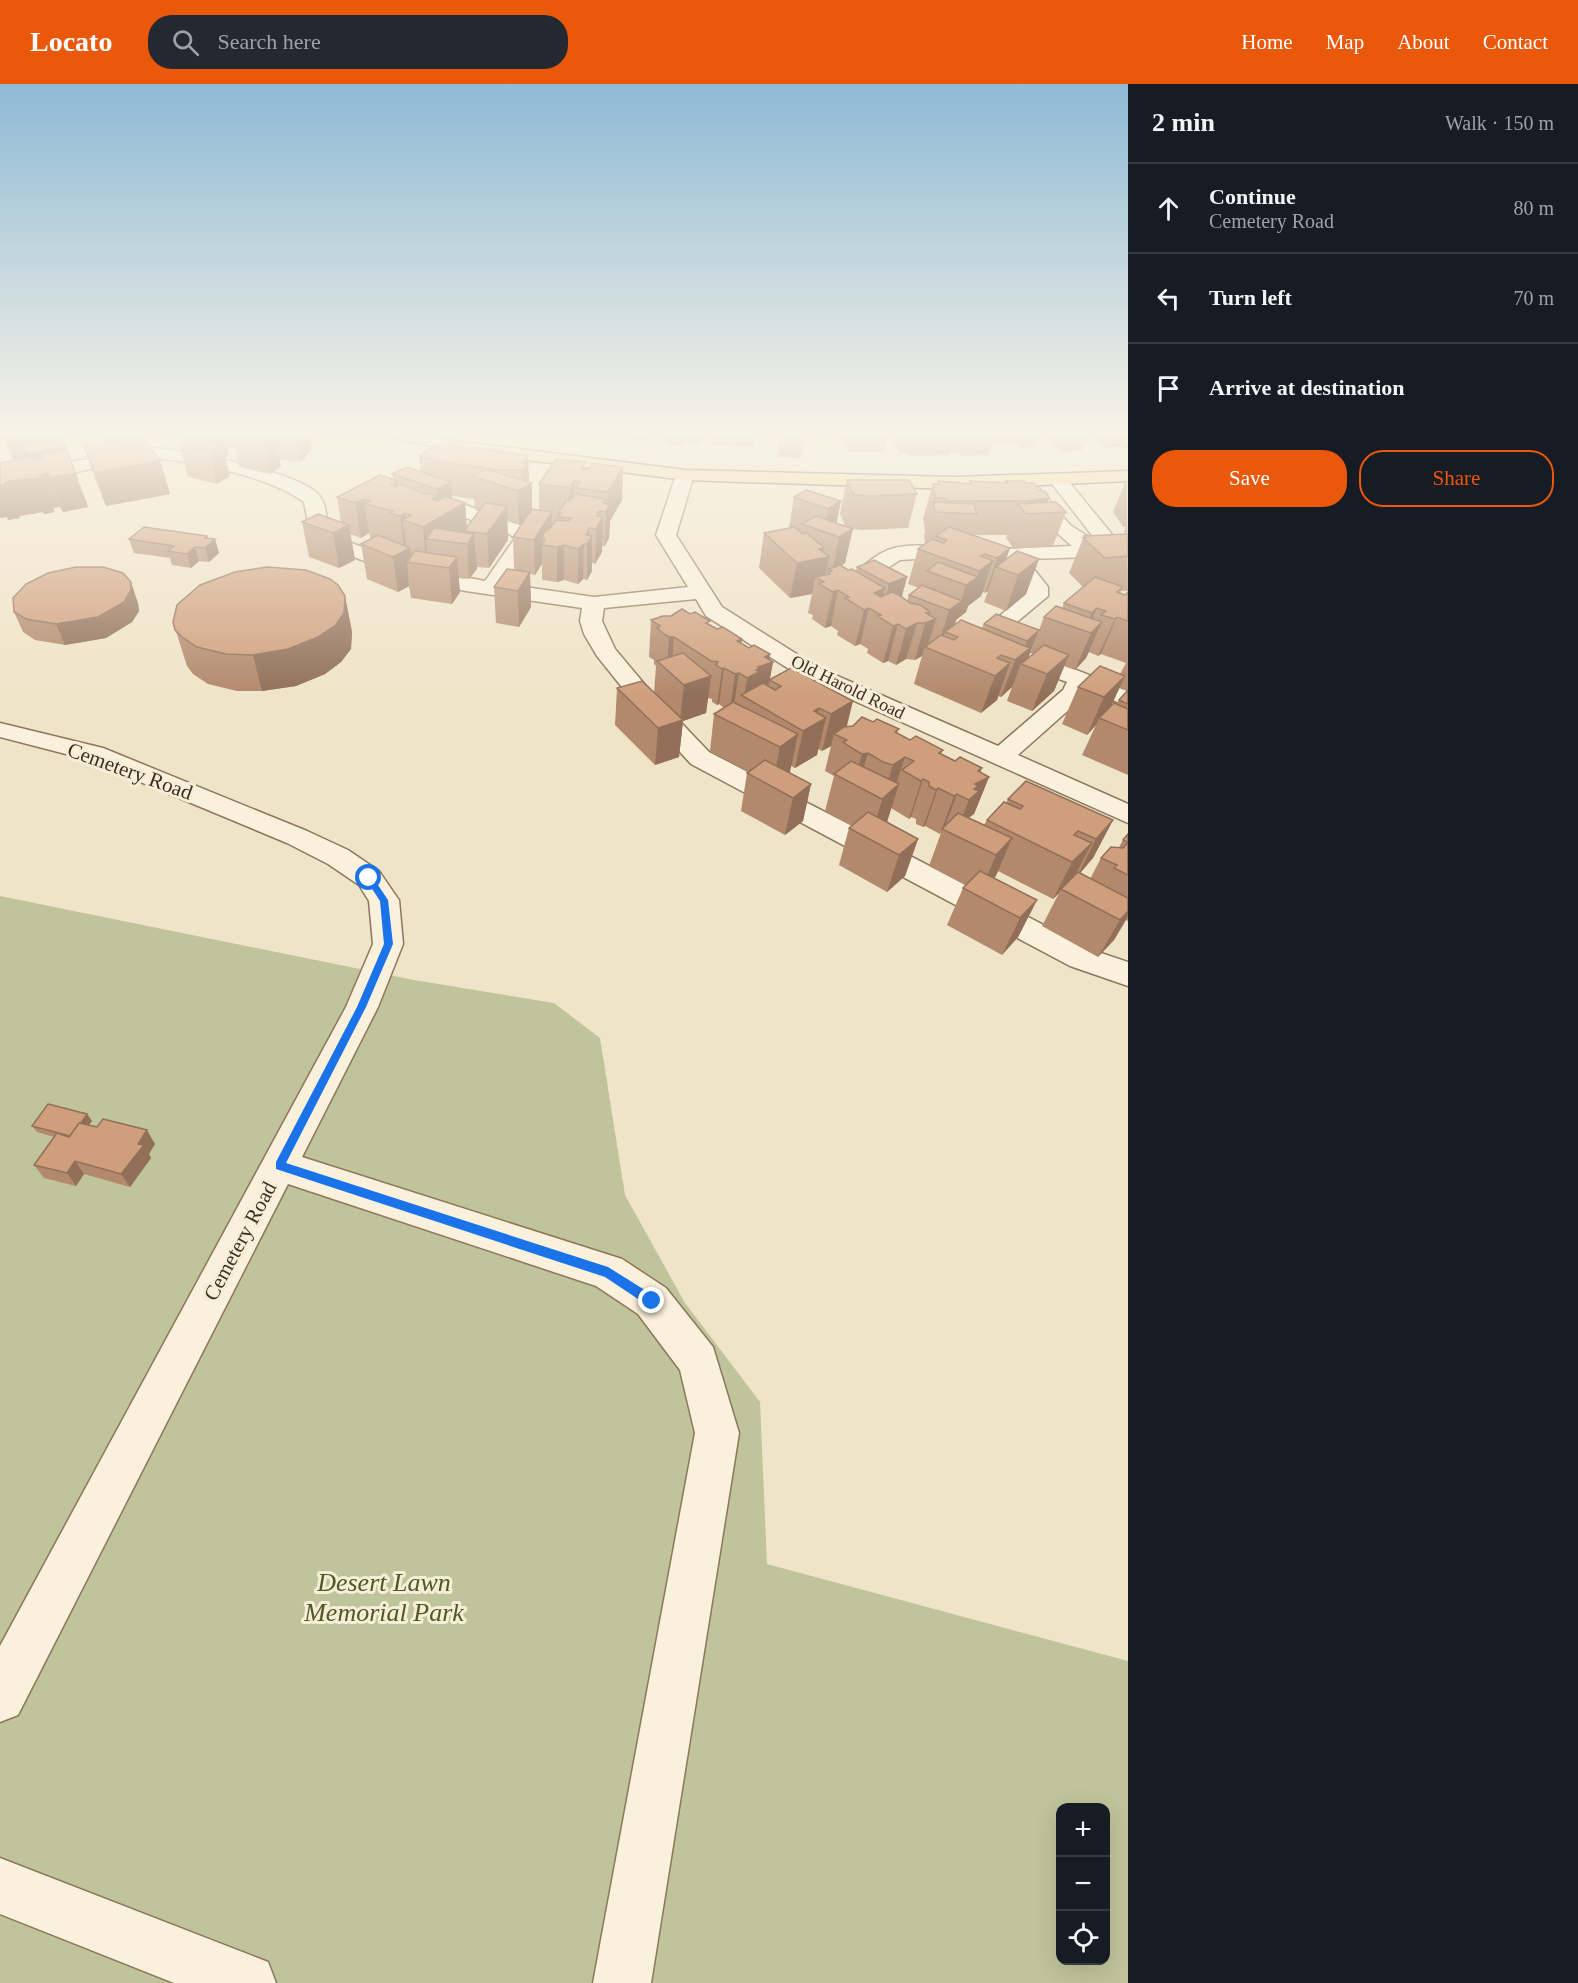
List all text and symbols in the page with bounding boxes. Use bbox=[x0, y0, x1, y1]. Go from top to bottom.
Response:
search box bbox=[148, 15, 568, 69]
text: Locato bbox=[30, 26, 112, 57]
icon: search bbox=[169, 26, 202, 59]
text: Search here bbox=[217, 29, 321, 54]
text: Home bbox=[1241, 30, 1293, 54]
text: Map bbox=[1326, 30, 1364, 54]
text: About bbox=[1397, 30, 1450, 54]
text: Contact bbox=[1483, 30, 1548, 54]
text: 2 min bbox=[1152, 108, 1215, 137]
text: Walk · 150 m bbox=[1445, 112, 1554, 134]
text: Continue bbox=[1209, 184, 1296, 209]
icon: ahead bbox=[1152, 192, 1185, 225]
text: 80 m bbox=[1513, 197, 1554, 219]
text: Cemetery Road bbox=[1209, 210, 1334, 232]
icon: left bbox=[1152, 282, 1185, 315]
text: Turn left bbox=[1209, 285, 1292, 310]
text: 70 m bbox=[1513, 287, 1554, 309]
icon: arrive bbox=[1152, 372, 1185, 405]
text: Arrive at destination bbox=[1209, 375, 1405, 400]
button: Save bbox=[1152, 450, 1347, 507]
button: Share bbox=[1359, 450, 1554, 507]
street label: Old Harold Road bbox=[788, 651, 908, 723]
street label: Cemetery Road bbox=[64, 737, 196, 805]
route start bbox=[355, 864, 381, 890]
street label: Cemetery Road bbox=[199, 1177, 282, 1305]
route end bbox=[638, 1287, 664, 1313]
park label: Desert Lawn Memorial Park bbox=[303, 1568, 464, 1627]
map controls bbox=[1056, 1803, 1110, 1965]
button: + bbox=[1056, 1803, 1110, 1857]
button: − bbox=[1056, 1857, 1110, 1911]
button: locate bbox=[1056, 1911, 1110, 1965]

